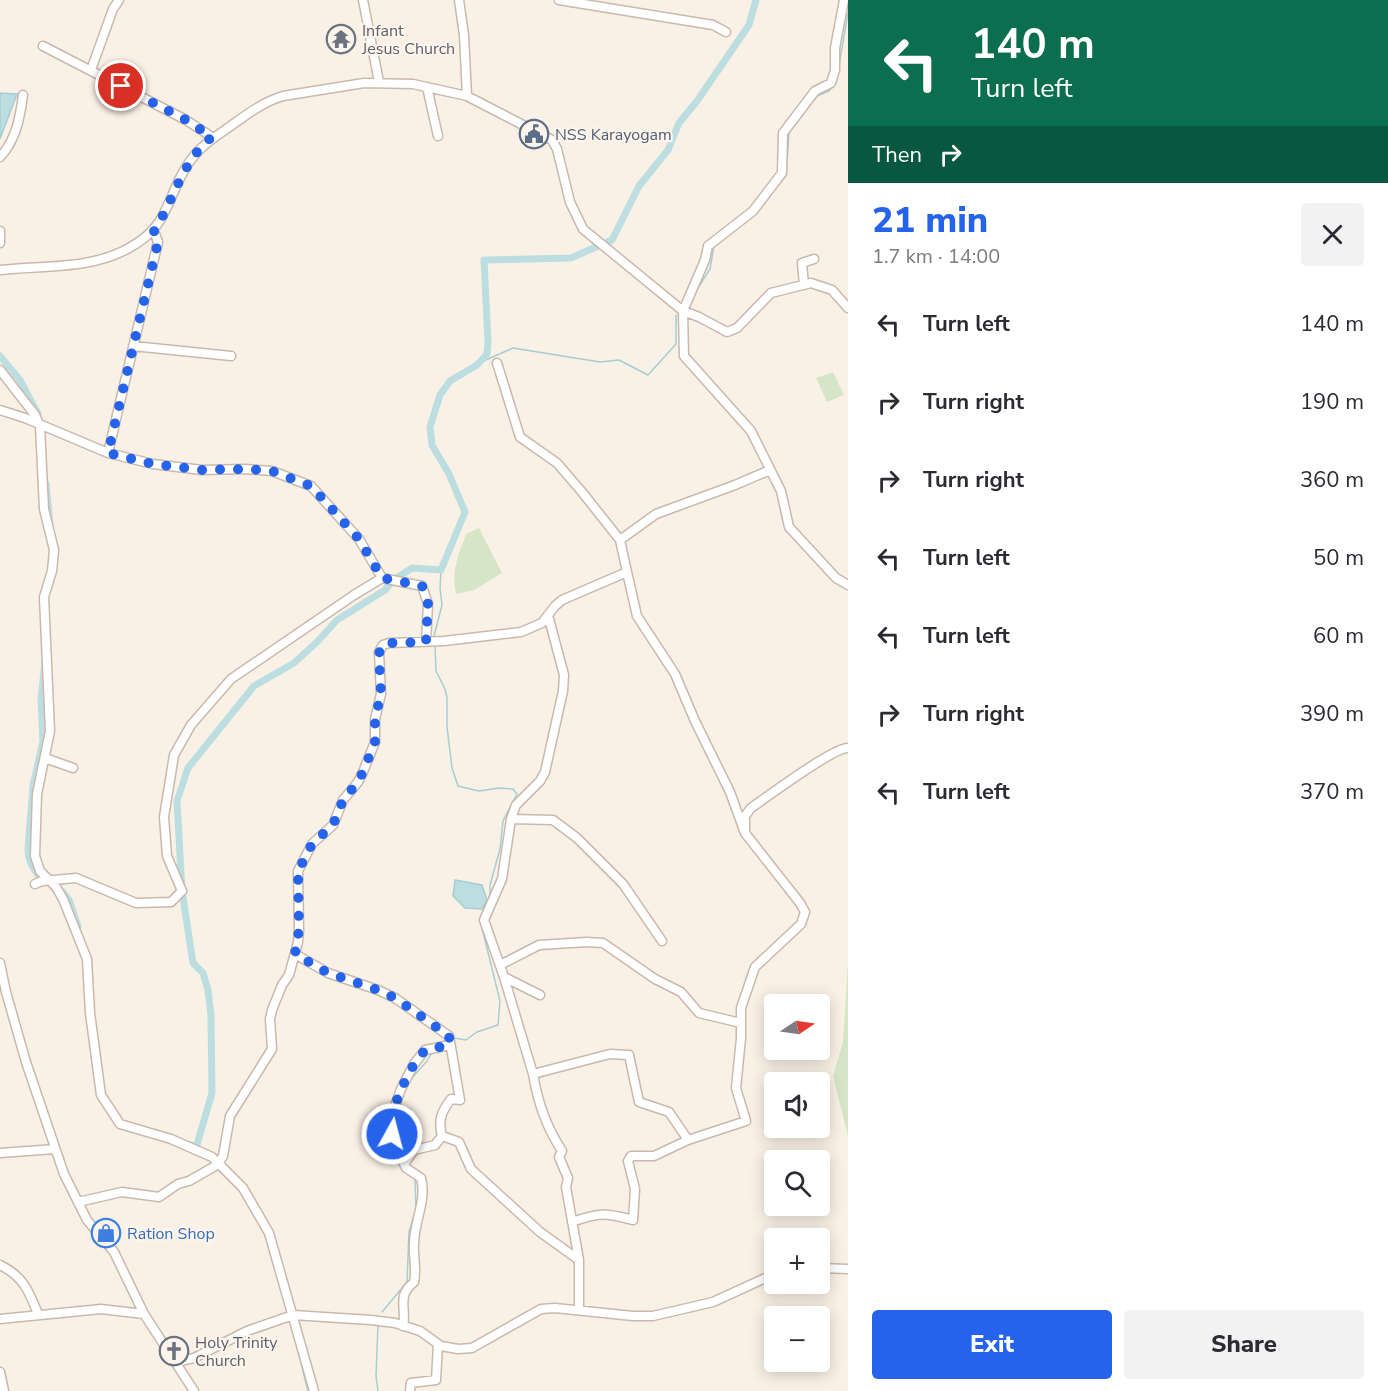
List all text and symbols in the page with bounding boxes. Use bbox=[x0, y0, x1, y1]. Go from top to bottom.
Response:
text: 140 m bbox=[971, 16, 1095, 73]
place label: Infant Jesus Church bbox=[361, 20, 455, 60]
temple icon: Infant Jesus Church bbox=[325, 23, 357, 55]
icon: left bbox=[872, 24, 950, 102]
pin bbox=[95, 60, 146, 111]
icon: arrive bbox=[104, 69, 137, 102]
text: Turn left bbox=[971, 70, 1072, 107]
public building icon: NSS Karayogam bbox=[518, 118, 550, 150]
place label: NSS Karayogam bbox=[555, 124, 672, 146]
icon: right bbox=[934, 138, 967, 171]
text: Then bbox=[872, 140, 922, 170]
text: 21 min bbox=[872, 196, 988, 245]
button: close bbox=[1301, 203, 1364, 266]
text: 1.7 km · 14:00 bbox=[872, 243, 1000, 270]
icon: left bbox=[872, 308, 905, 341]
text: Turn left bbox=[923, 309, 1010, 339]
text: 140 m bbox=[1300, 309, 1364, 339]
icon: right bbox=[872, 386, 905, 419]
text: Turn right bbox=[923, 387, 1024, 417]
text: 190 m bbox=[1300, 387, 1364, 417]
icon: right bbox=[872, 464, 905, 497]
text: Turn right bbox=[923, 465, 1024, 495]
text: 360 m bbox=[1300, 465, 1364, 495]
icon: left bbox=[872, 542, 905, 575]
text: Turn left bbox=[923, 543, 1010, 573]
text: 50 m bbox=[1313, 543, 1364, 573]
icon: left bbox=[872, 620, 905, 653]
text: Turn left bbox=[923, 621, 1010, 651]
text: 60 m bbox=[1313, 621, 1364, 651]
icon: right bbox=[872, 698, 905, 731]
text: Turn right bbox=[923, 699, 1024, 729]
text: 390 m bbox=[1300, 699, 1364, 729]
icon: left bbox=[872, 776, 905, 809]
text: Turn left bbox=[923, 777, 1010, 807]
text: 370 m bbox=[1300, 777, 1364, 807]
north arrow bbox=[764, 994, 830, 1060]
map controls bbox=[764, 994, 830, 1372]
button: sound bbox=[764, 1072, 830, 1138]
position arrow bbox=[360, 1102, 424, 1166]
button: search bbox=[764, 1150, 830, 1216]
shop icon: Ration Shop bbox=[90, 1217, 122, 1249]
place label: Ration Shop bbox=[127, 1223, 215, 1245]
button: + bbox=[764, 1228, 830, 1294]
button: − bbox=[764, 1306, 830, 1372]
button: Exit bbox=[872, 1310, 1112, 1379]
button: Share bbox=[1124, 1310, 1364, 1379]
place label: Holy Trinity Church bbox=[195, 1332, 278, 1372]
church icon: Holy Trinity Church bbox=[158, 1335, 190, 1367]

